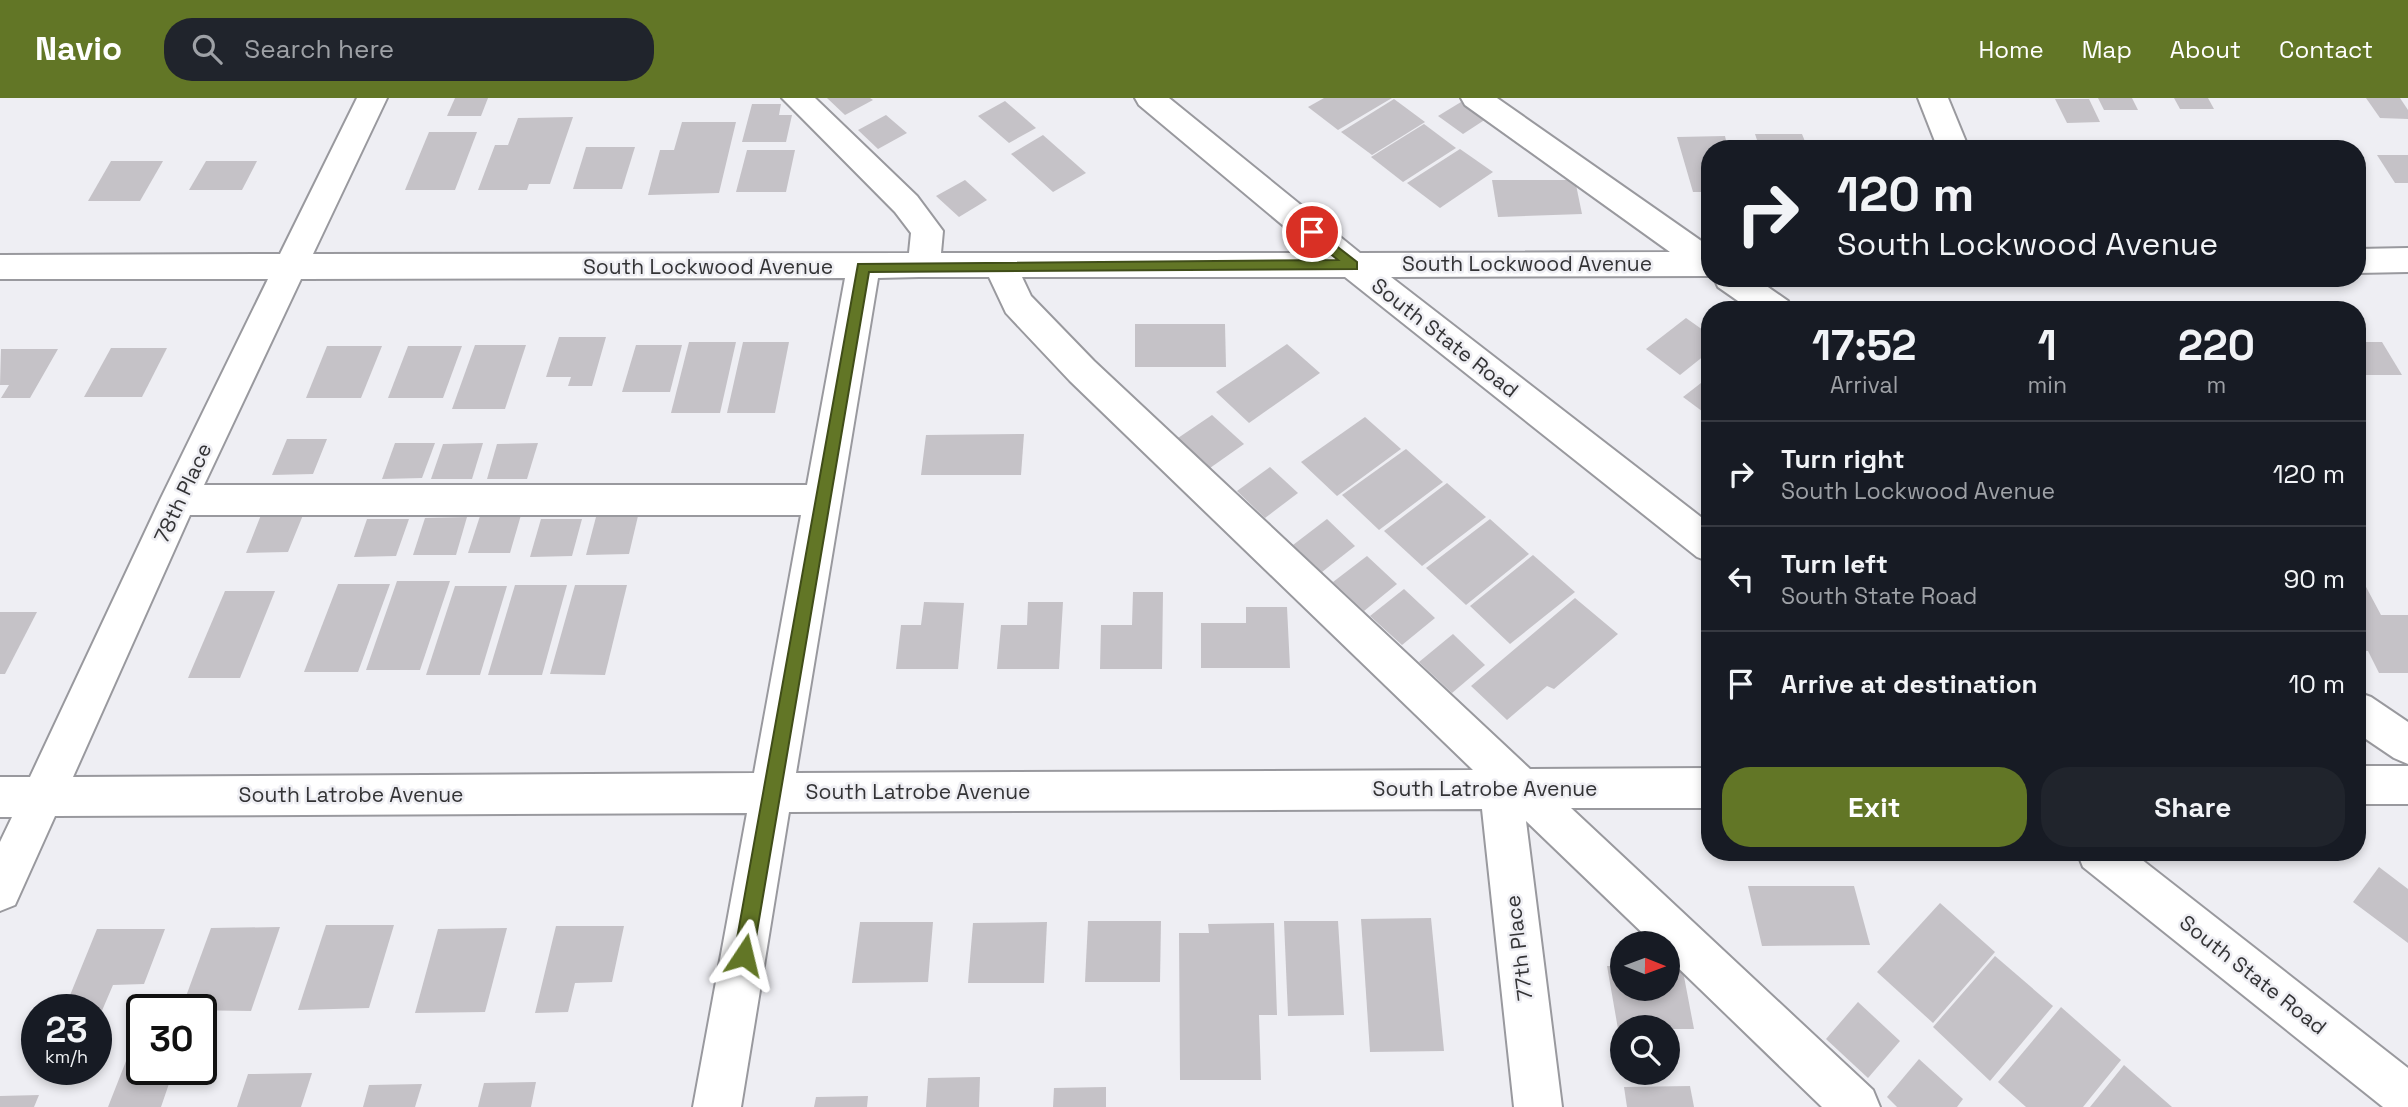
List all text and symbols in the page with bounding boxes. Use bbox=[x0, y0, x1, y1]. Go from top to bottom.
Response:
search box bbox=[164, 18, 654, 81]
text: Navio bbox=[35, 28, 122, 70]
icon: search bbox=[188, 30, 226, 68]
text: Search here bbox=[244, 32, 394, 66]
text: Home bbox=[1978, 34, 2044, 65]
text: Map bbox=[2082, 34, 2132, 65]
text: About bbox=[2170, 34, 2241, 65]
text: Contact bbox=[2279, 34, 2373, 65]
text: 120 m bbox=[1837, 163, 1974, 225]
icon: right bbox=[1722, 168, 1813, 259]
pin bbox=[1282, 202, 1342, 262]
icon: arrive bbox=[1293, 213, 1331, 251]
text: South Lockwood Avenue bbox=[1837, 224, 2218, 264]
street label: South Lockwood Avenue bbox=[1402, 250, 1652, 277]
street label: South Lockwood Avenue bbox=[583, 253, 833, 280]
street label: South State Road bbox=[1366, 272, 1524, 403]
text: 17:52 bbox=[1812, 319, 1917, 372]
text: 1 bbox=[2038, 319, 2057, 372]
text: 220 bbox=[2178, 319, 2255, 372]
text: Arrival bbox=[1830, 370, 1898, 400]
text: min bbox=[2027, 370, 2067, 400]
text: m bbox=[2207, 370, 2226, 400]
street label: 78th Place bbox=[148, 438, 217, 547]
text: Turn right bbox=[1781, 442, 1905, 476]
icon: right bbox=[1722, 455, 1760, 493]
text: 120 m bbox=[2273, 457, 2345, 491]
text: South Lockwood Avenue bbox=[1781, 476, 2055, 506]
text: Turn left bbox=[1781, 547, 1888, 581]
icon: left bbox=[1722, 560, 1760, 598]
text: 90 m bbox=[2283, 562, 2345, 596]
text: South State Road bbox=[1781, 581, 1977, 611]
icon: arrive bbox=[1722, 665, 1760, 703]
text: Arrive at destination bbox=[1781, 667, 2038, 701]
text: 10 m bbox=[2288, 667, 2345, 701]
button: Exit bbox=[1722, 767, 2027, 847]
button: Share bbox=[2041, 767, 2345, 847]
street label: South Latrobe Avenue bbox=[1373, 775, 1597, 802]
street label: South Latrobe Avenue bbox=[806, 778, 1030, 805]
street label: South Latrobe Avenue bbox=[239, 781, 463, 808]
street label: 77th Place bbox=[1499, 894, 1538, 1002]
street label: South State Road bbox=[2174, 909, 2332, 1040]
position arrow bbox=[707, 918, 781, 992]
north arrow bbox=[1610, 931, 1680, 1001]
map controls bbox=[1610, 931, 1680, 1085]
speed limit sign: 30 bbox=[126, 994, 217, 1085]
text: 23 bbox=[45, 1008, 88, 1052]
button: search bbox=[1610, 1015, 1680, 1085]
text: km/h bbox=[45, 1045, 88, 1068]

